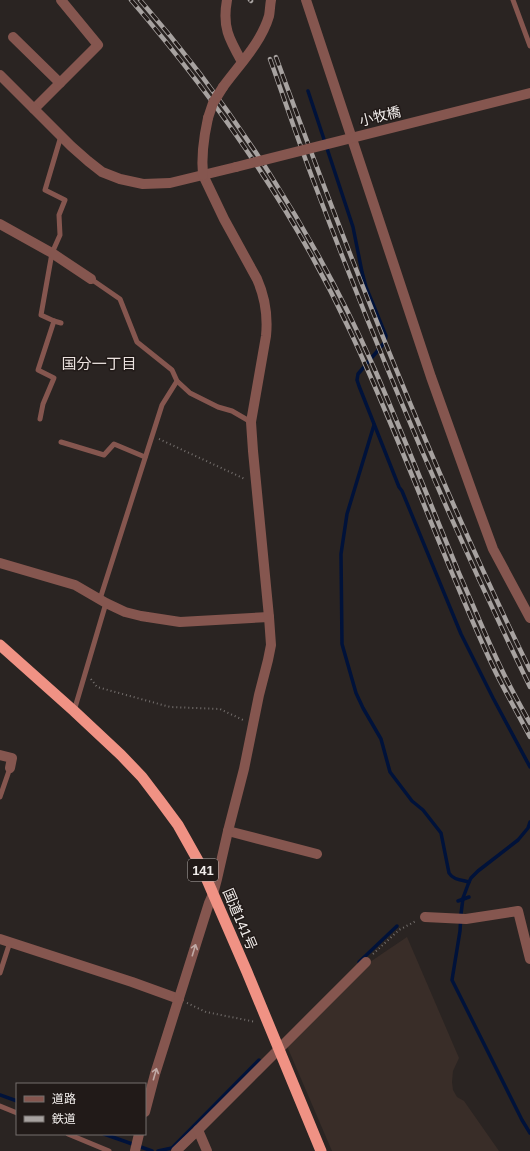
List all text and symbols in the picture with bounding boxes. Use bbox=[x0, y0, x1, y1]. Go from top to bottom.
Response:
street label: 小牧橋 bbox=[358, 103, 402, 129]
district label: 国分一丁目 bbox=[61, 355, 137, 372]
road number: 141 bbox=[188, 859, 218, 881]
street label: 国道141号 bbox=[220, 886, 260, 952]
one-way arrow bbox=[191, 944, 198, 957]
one-way arrow bbox=[152, 1068, 159, 1081]
legend bbox=[16, 1083, 146, 1135]
text: 道路 bbox=[52, 1092, 76, 1106]
text: 鉄道 bbox=[52, 1112, 76, 1126]

